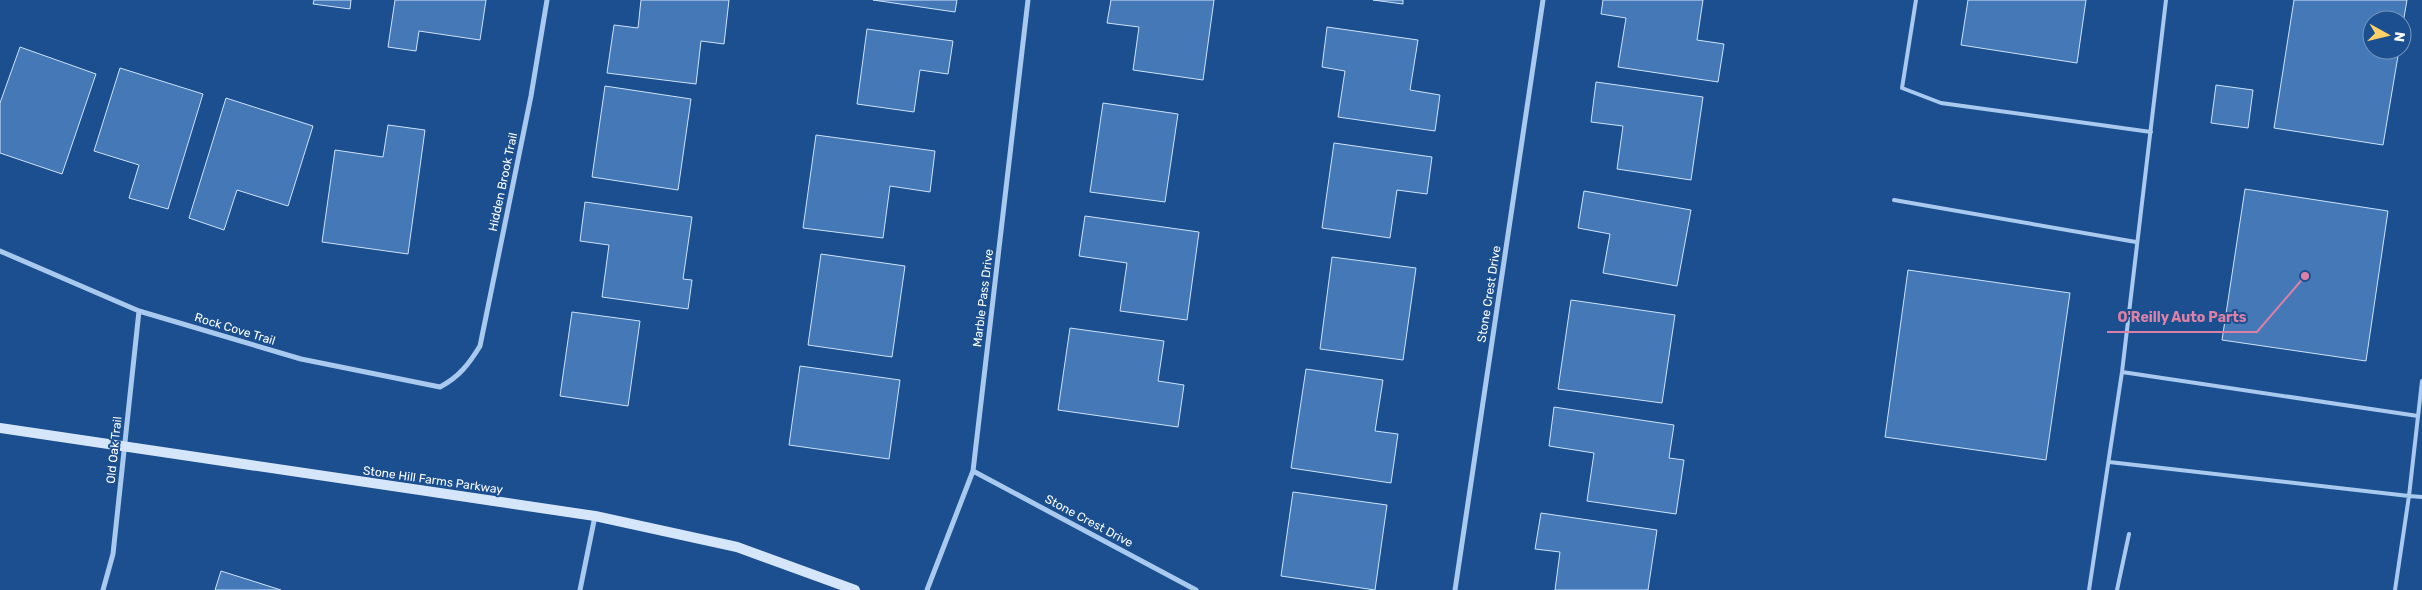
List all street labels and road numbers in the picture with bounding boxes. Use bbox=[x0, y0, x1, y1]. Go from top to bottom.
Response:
street label: Hidden Brook Trail bbox=[486, 131, 520, 233]
street label: Stone Crest Drive bbox=[1474, 244, 1504, 343]
street label: Marble Pass Drive bbox=[970, 248, 996, 348]
street label: Rock Cove Trail bbox=[193, 310, 277, 348]
street label: Old Oak Trail bbox=[104, 416, 124, 484]
street label: Stone Hill Farms Parkway bbox=[362, 463, 504, 497]
street label: Stone Crest Drive bbox=[1043, 492, 1136, 550]

